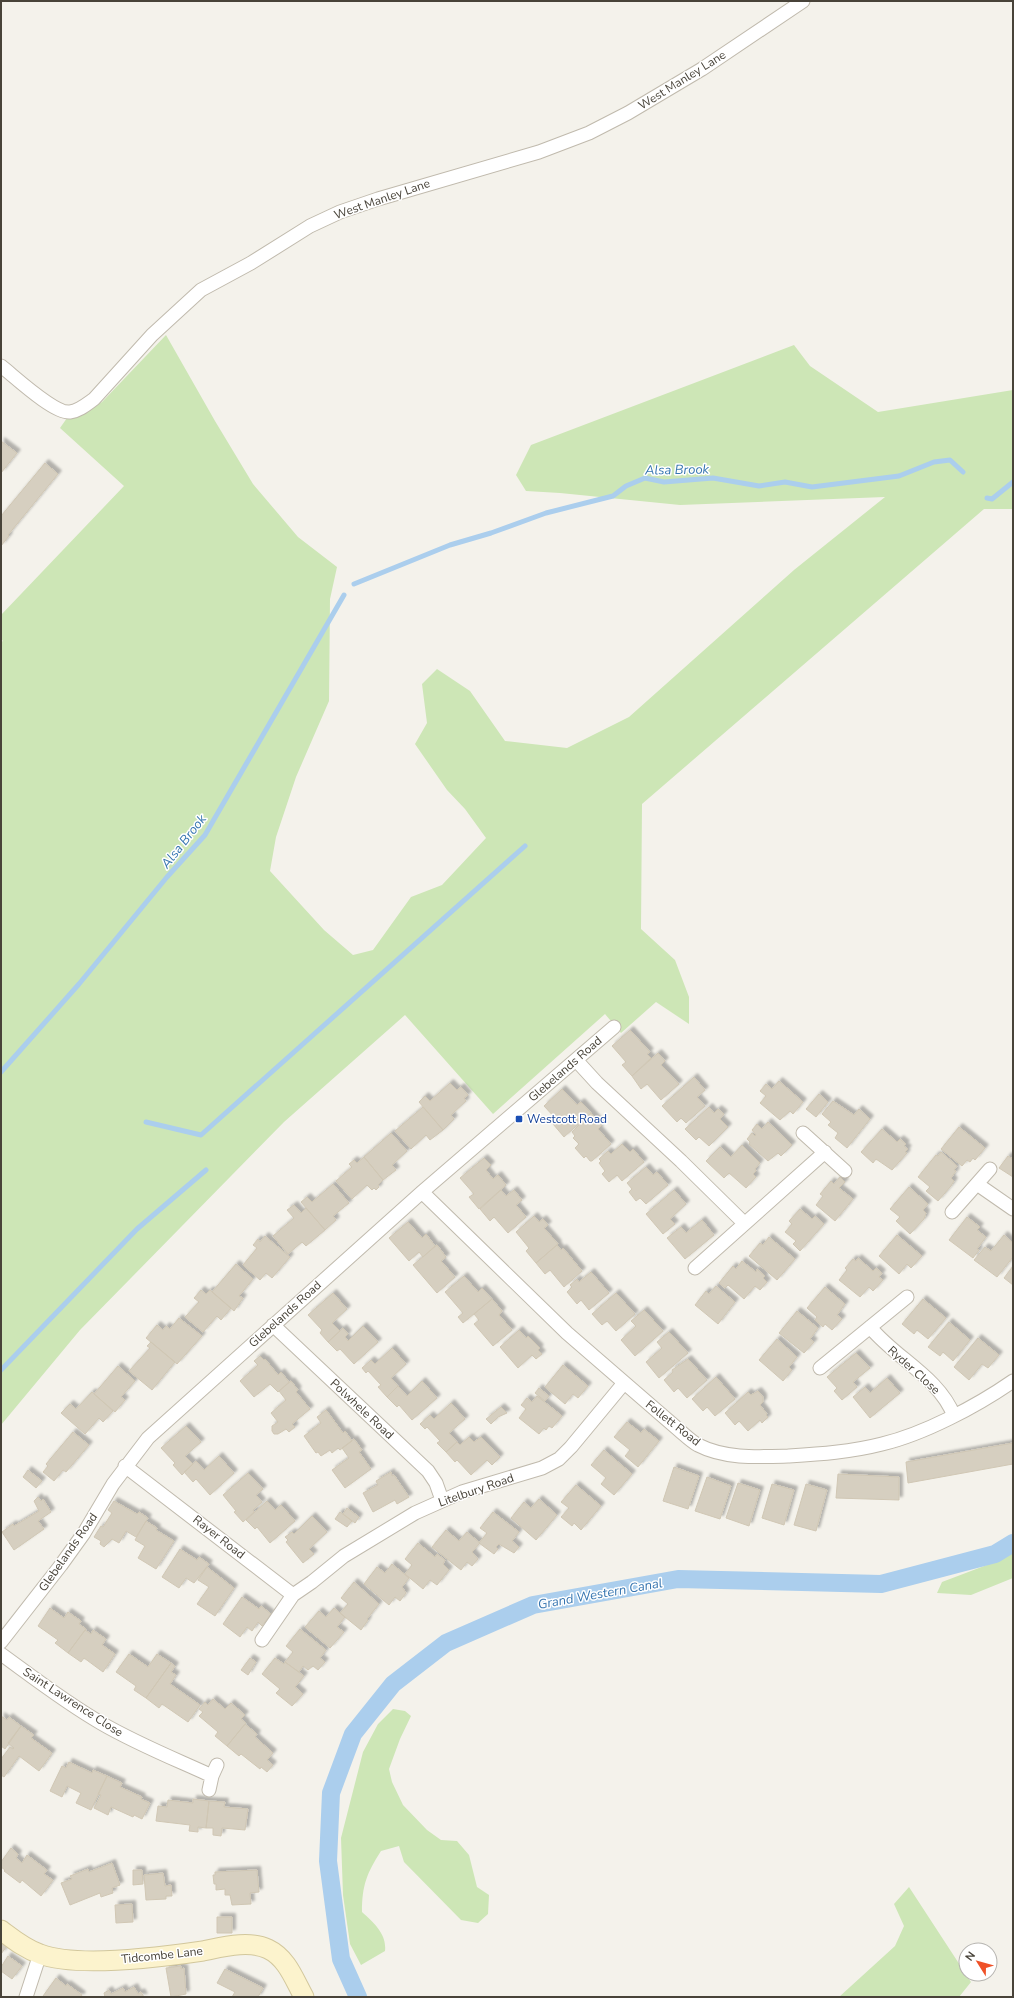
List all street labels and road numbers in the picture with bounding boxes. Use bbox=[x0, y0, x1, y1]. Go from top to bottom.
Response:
street label: West Manley Lane bbox=[635, 47, 729, 113]
street label: West Manley Lane bbox=[332, 175, 432, 223]
street label: Glebelands Road bbox=[525, 1033, 605, 1105]
street label: Glebelands Road bbox=[245, 1277, 325, 1351]
street label: Ryder Close bbox=[884, 1342, 944, 1398]
street label: Polwhele Road bbox=[327, 1375, 397, 1443]
street label: Follett Road bbox=[642, 1396, 704, 1450]
street label: Litelbury Road bbox=[436, 1470, 516, 1510]
street label: Glebelands Road bbox=[35, 1510, 101, 1594]
street label: Rayer Road bbox=[190, 1512, 248, 1562]
street label: Saint Lawrence Close bbox=[20, 1664, 126, 1740]
street label: Tidcombe Lane bbox=[120, 1943, 204, 1967]

